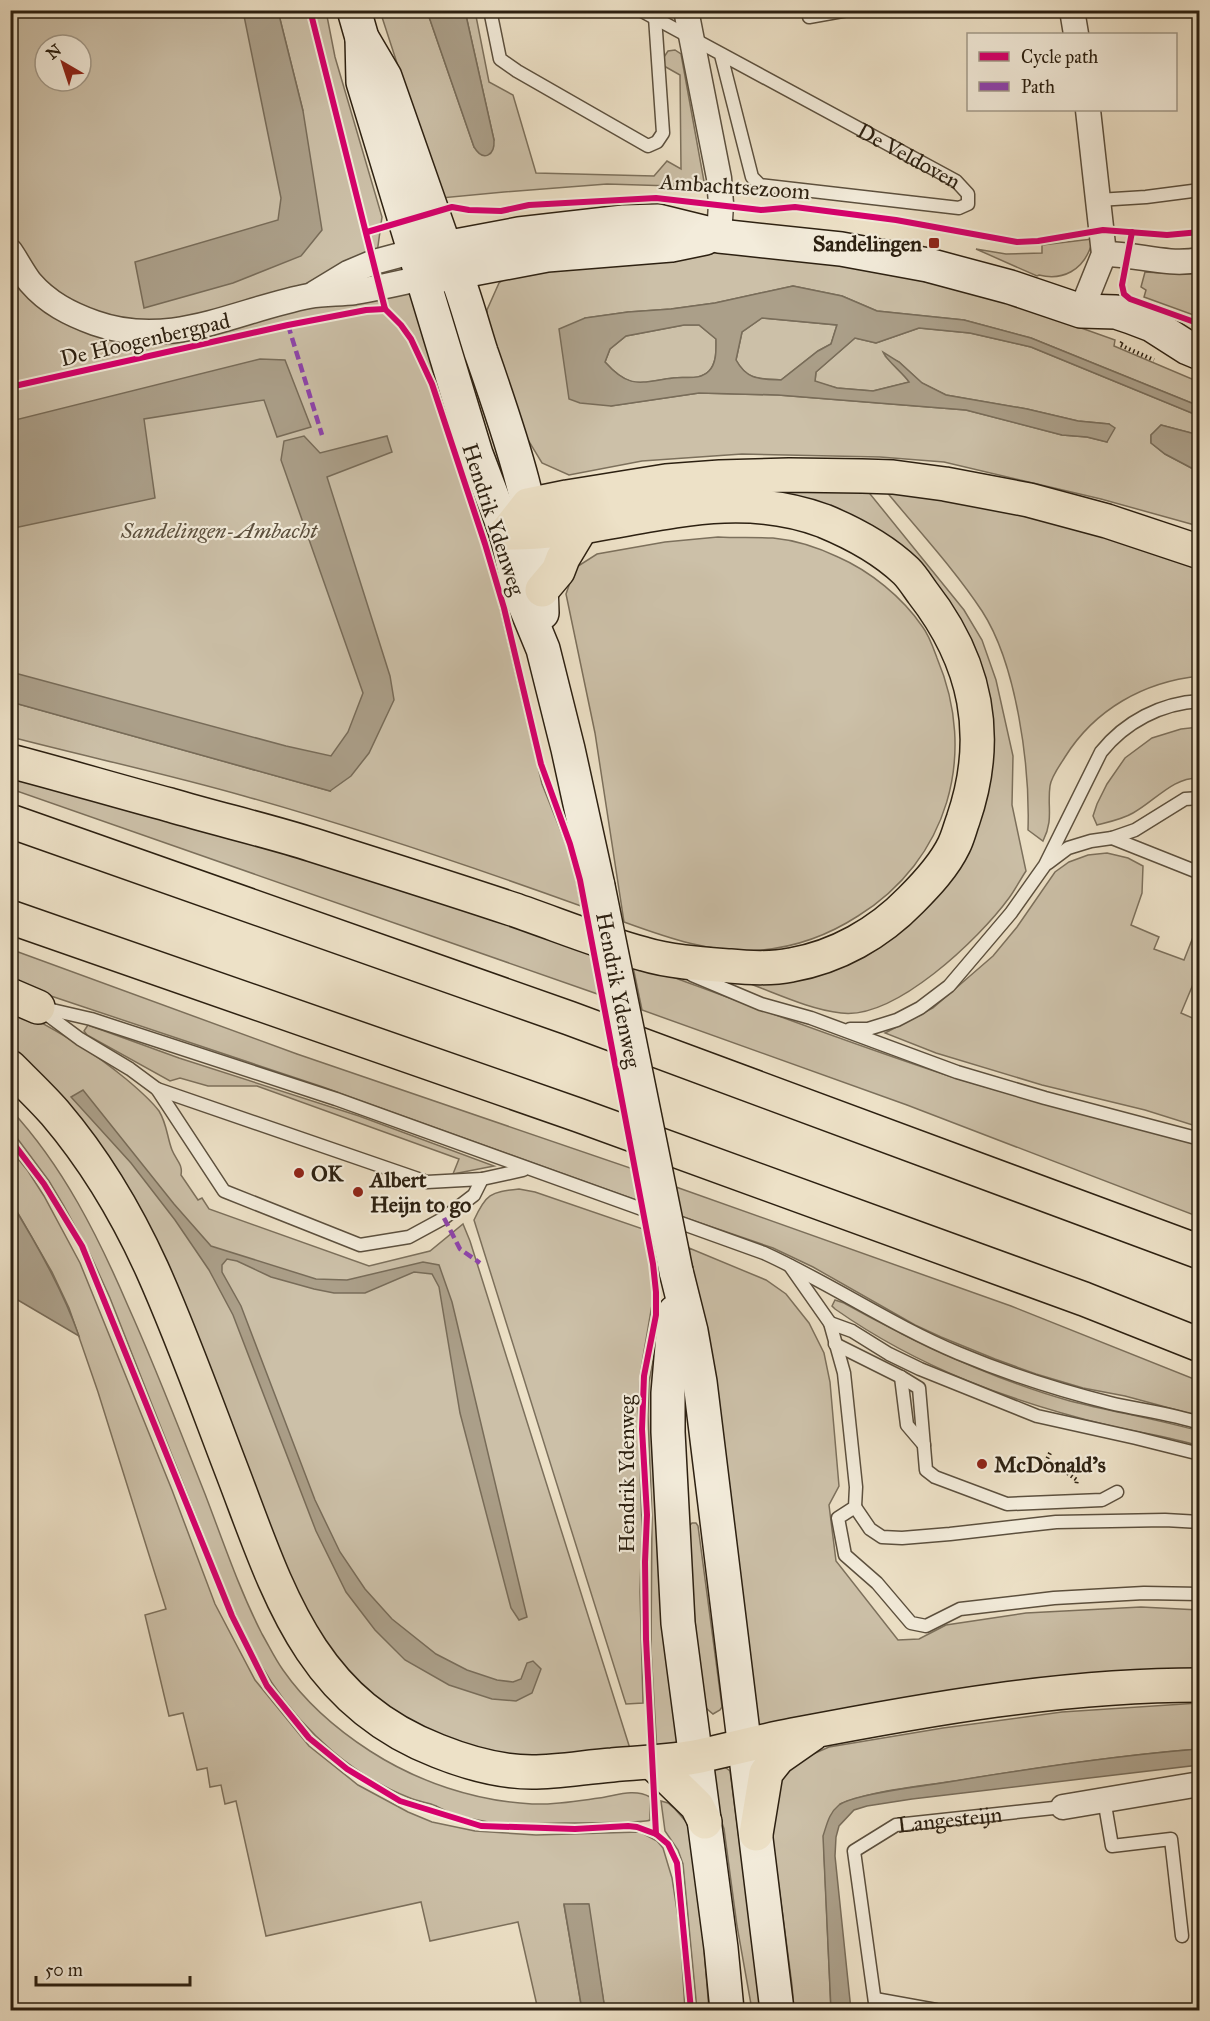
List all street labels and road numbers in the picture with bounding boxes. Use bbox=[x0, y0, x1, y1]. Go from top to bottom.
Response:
street label: De Veldoven bbox=[853, 117, 965, 195]
street label: Ambachtsezoom bbox=[658, 168, 812, 205]
street label: De Hoogenbergpad bbox=[58, 307, 233, 372]
street label: Hendrik Ydenweg bbox=[456, 440, 531, 599]
street label: Hendrik Ydenweg bbox=[590, 910, 647, 1071]
street label: Hendrik Ydenweg bbox=[613, 1394, 640, 1553]
street label: Langesteijn bbox=[896, 1801, 1004, 1839]

